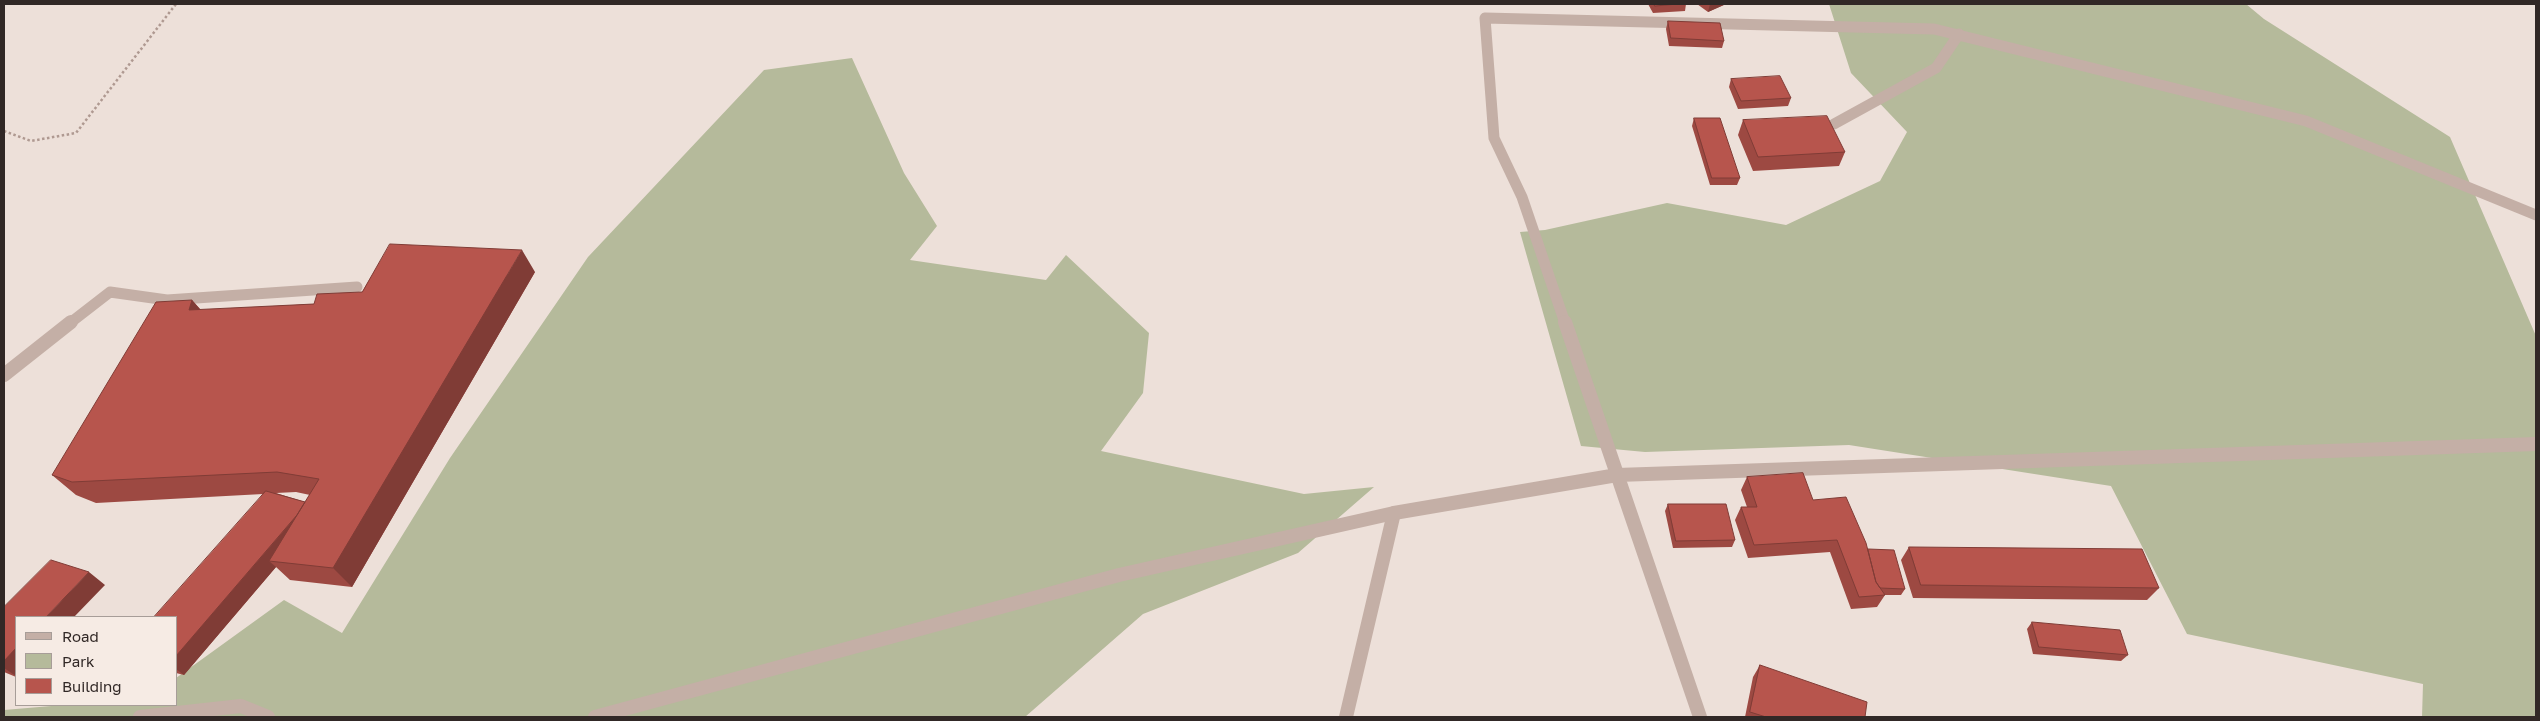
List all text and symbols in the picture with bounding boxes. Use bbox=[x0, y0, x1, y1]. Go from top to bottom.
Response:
legend bbox=[15, 616, 178, 706]
text: Road bbox=[62, 627, 99, 645]
text: Park bbox=[62, 652, 94, 670]
text: Building bbox=[62, 677, 122, 695]

